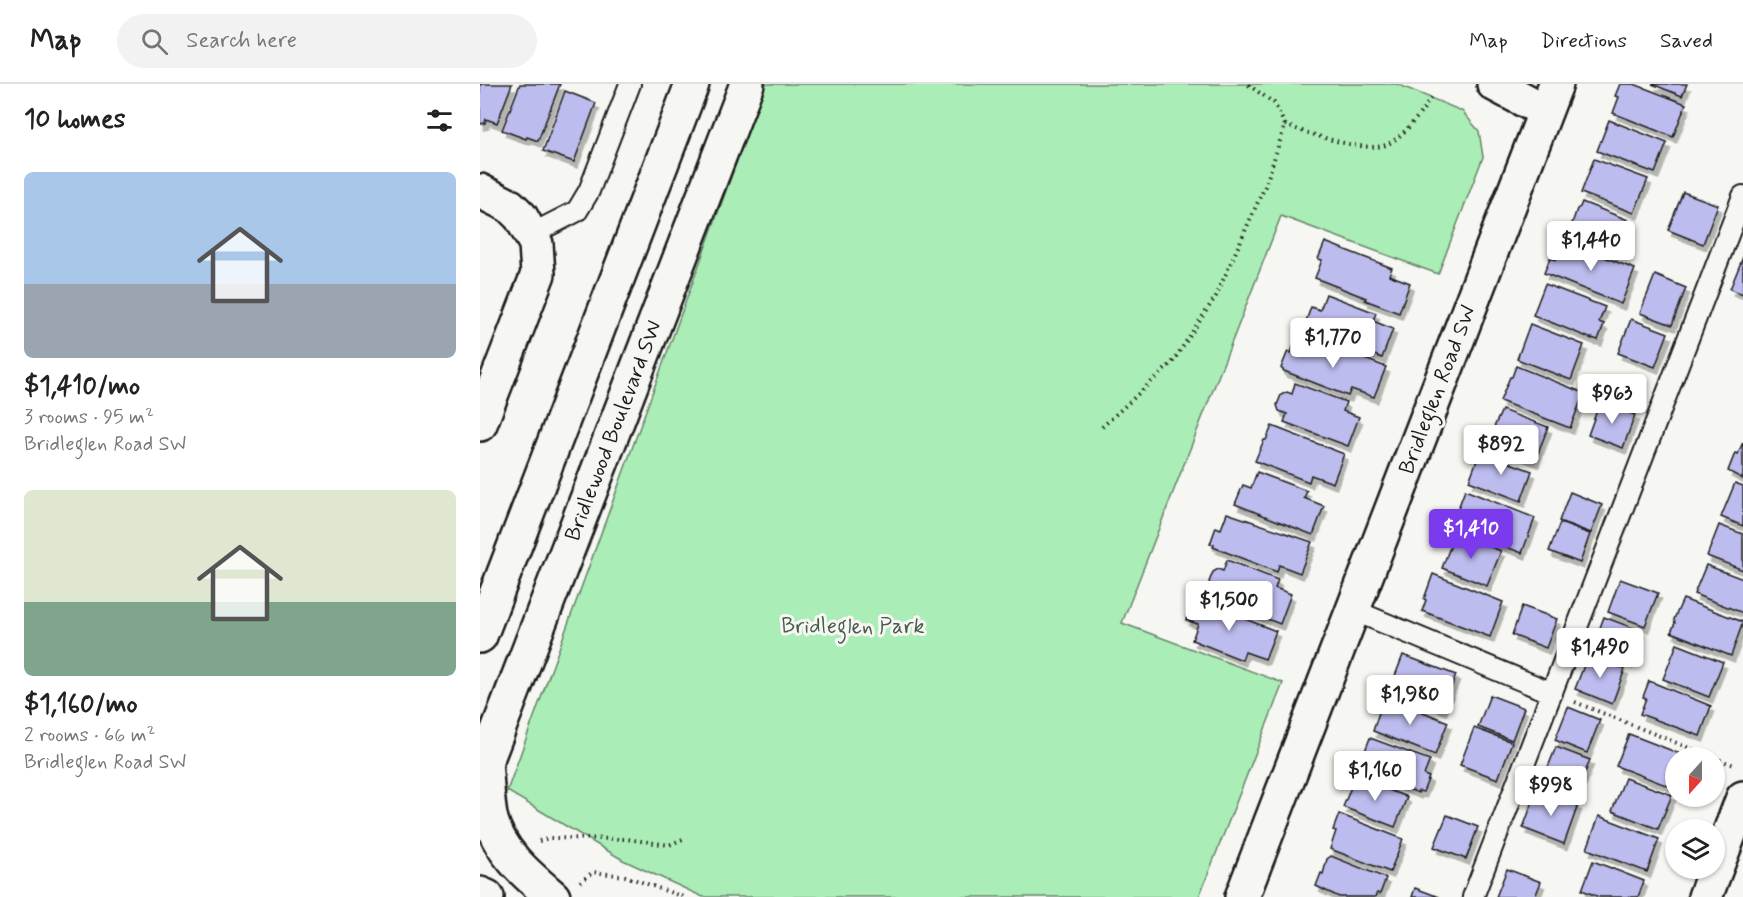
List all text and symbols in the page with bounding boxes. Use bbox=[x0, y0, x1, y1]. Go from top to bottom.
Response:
search box bbox=[117, 14, 537, 68]
text: Map bbox=[30, 23, 81, 60]
icon: search bbox=[138, 25, 171, 58]
text: Search here bbox=[186, 27, 297, 55]
text: Map bbox=[1469, 27, 1508, 55]
text: Directions bbox=[1541, 27, 1627, 55]
text: Saved bbox=[1660, 27, 1713, 55]
text: 10 homes bbox=[24, 103, 125, 137]
icon: filters bbox=[423, 104, 456, 137]
icon: home bbox=[186, 211, 294, 319]
pin: $1,440 bbox=[1542, 221, 1640, 272]
text: $1,440 bbox=[1561, 227, 1621, 254]
street label: Bridleglen Road SW bbox=[1393, 302, 1486, 479]
street label: Bridlewood Boulevard SW bbox=[559, 317, 669, 545]
pin: $1,770 bbox=[1284, 318, 1382, 369]
text: $1,770 bbox=[1304, 324, 1362, 351]
text: $1,410/mo bbox=[24, 370, 140, 404]
pin: $963 bbox=[1576, 374, 1648, 425]
text: $963 bbox=[1592, 380, 1632, 407]
text: 3 rooms · 95 m² bbox=[24, 404, 154, 431]
pin: $892 bbox=[1465, 425, 1537, 476]
text: Bridleglen Road SW bbox=[24, 431, 186, 458]
text: $892 bbox=[1478, 431, 1524, 458]
pin: $1,410 bbox=[1422, 509, 1520, 560]
text: $1,410 bbox=[1443, 515, 1499, 542]
icon: home bbox=[186, 529, 294, 637]
pin: $1,500 bbox=[1180, 581, 1278, 632]
text: $1,500 bbox=[1200, 587, 1258, 614]
park label: Bridleglen Park bbox=[781, 613, 925, 644]
pin: $1,490 bbox=[1551, 628, 1649, 679]
text: $1,490 bbox=[1571, 634, 1629, 661]
pin: $1,980 bbox=[1361, 675, 1459, 726]
text: $1,980 bbox=[1381, 681, 1439, 708]
text: $1,160/mo bbox=[24, 688, 138, 722]
text: 2 rooms · 66 m² bbox=[24, 722, 155, 749]
north arrow bbox=[1665, 747, 1725, 807]
map controls bbox=[1665, 747, 1725, 879]
text: Bridleglen Road SW bbox=[24, 749, 186, 776]
pin: $1,160 bbox=[1326, 751, 1424, 802]
text: $1,160 bbox=[1348, 757, 1402, 784]
pin: $998 bbox=[1515, 766, 1587, 817]
text: $998 bbox=[1529, 772, 1573, 799]
button: layers bbox=[1665, 819, 1725, 879]

